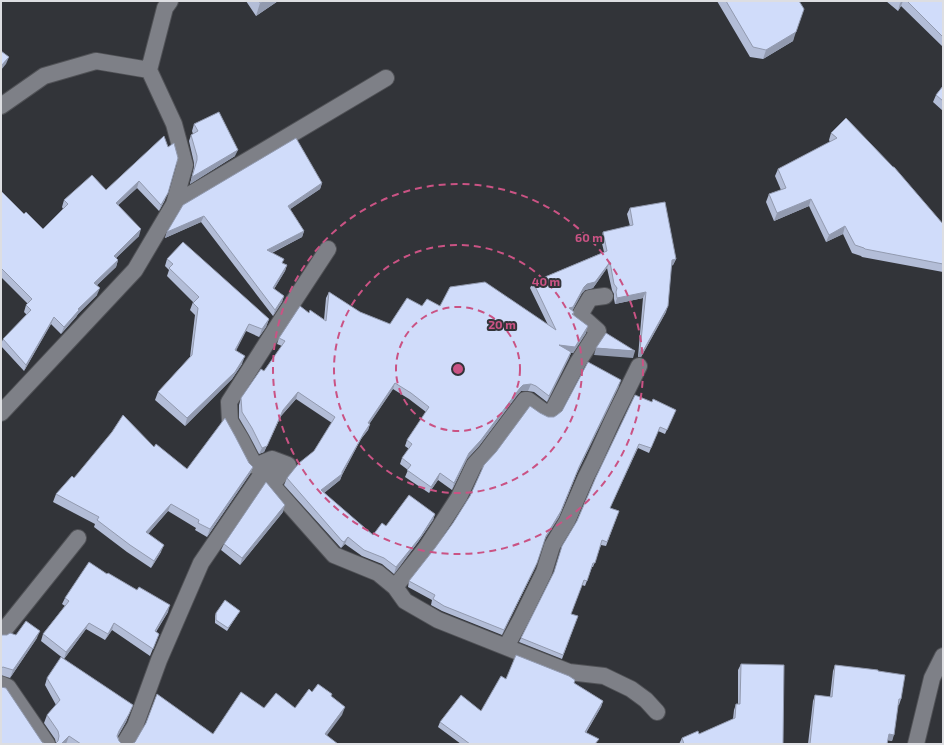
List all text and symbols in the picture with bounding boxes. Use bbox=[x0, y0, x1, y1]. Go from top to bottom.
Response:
text: 60 m bbox=[575, 230, 603, 244]
text: 40 m bbox=[532, 274, 560, 288]
text: 20 m bbox=[488, 317, 516, 331]
centre of rings bbox=[451, 362, 465, 376]

